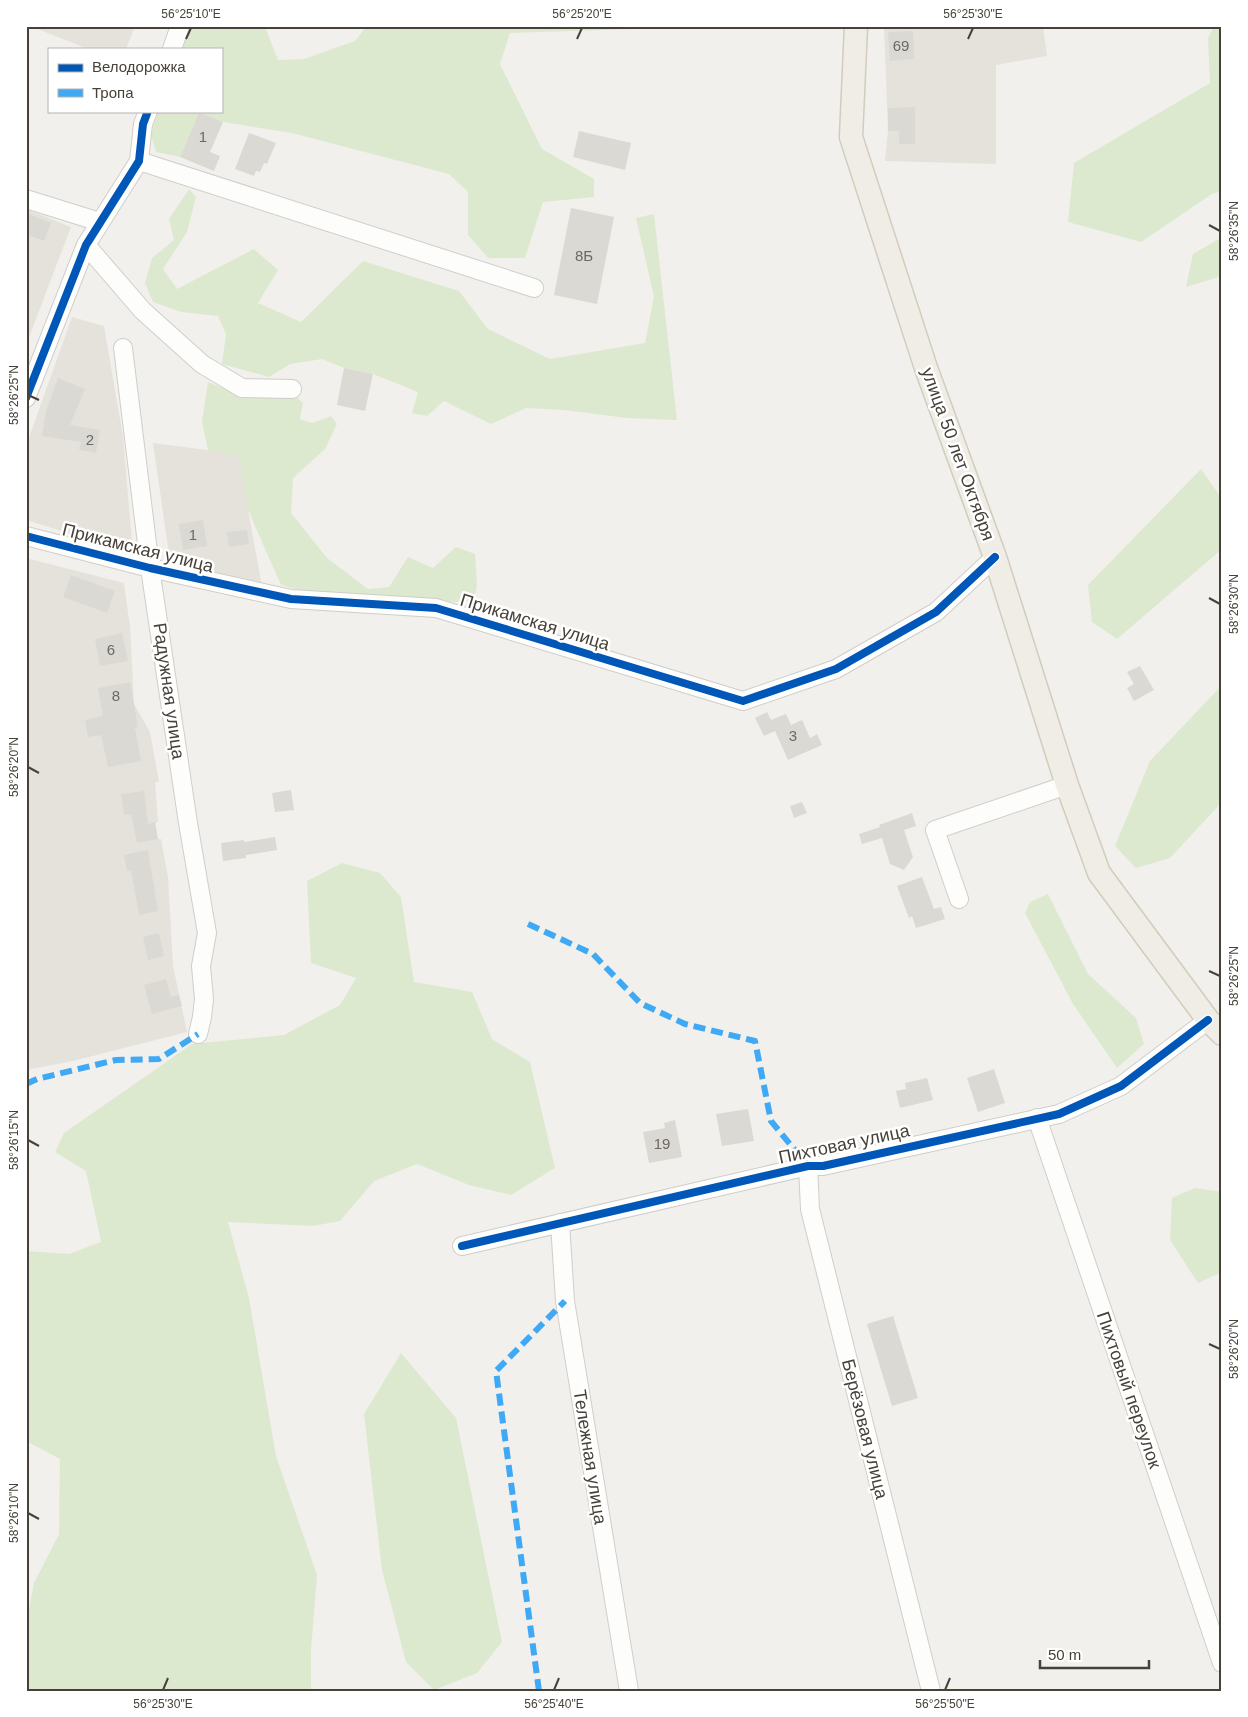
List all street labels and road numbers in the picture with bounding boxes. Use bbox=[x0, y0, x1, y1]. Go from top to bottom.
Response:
street label: улица 50 лет Октября bbox=[917, 365, 999, 543]
street label: Прикамская улица bbox=[60, 520, 217, 577]
street label: Прикамская улица bbox=[458, 590, 613, 655]
street label: Радужная улица bbox=[150, 622, 189, 761]
street label: Пихтовая улица bbox=[777, 1120, 912, 1168]
street label: Пихтовый переулок bbox=[1093, 1309, 1165, 1471]
street label: Берёзовая улица bbox=[838, 1357, 892, 1502]
street label: Тележная улица bbox=[569, 1388, 611, 1527]

